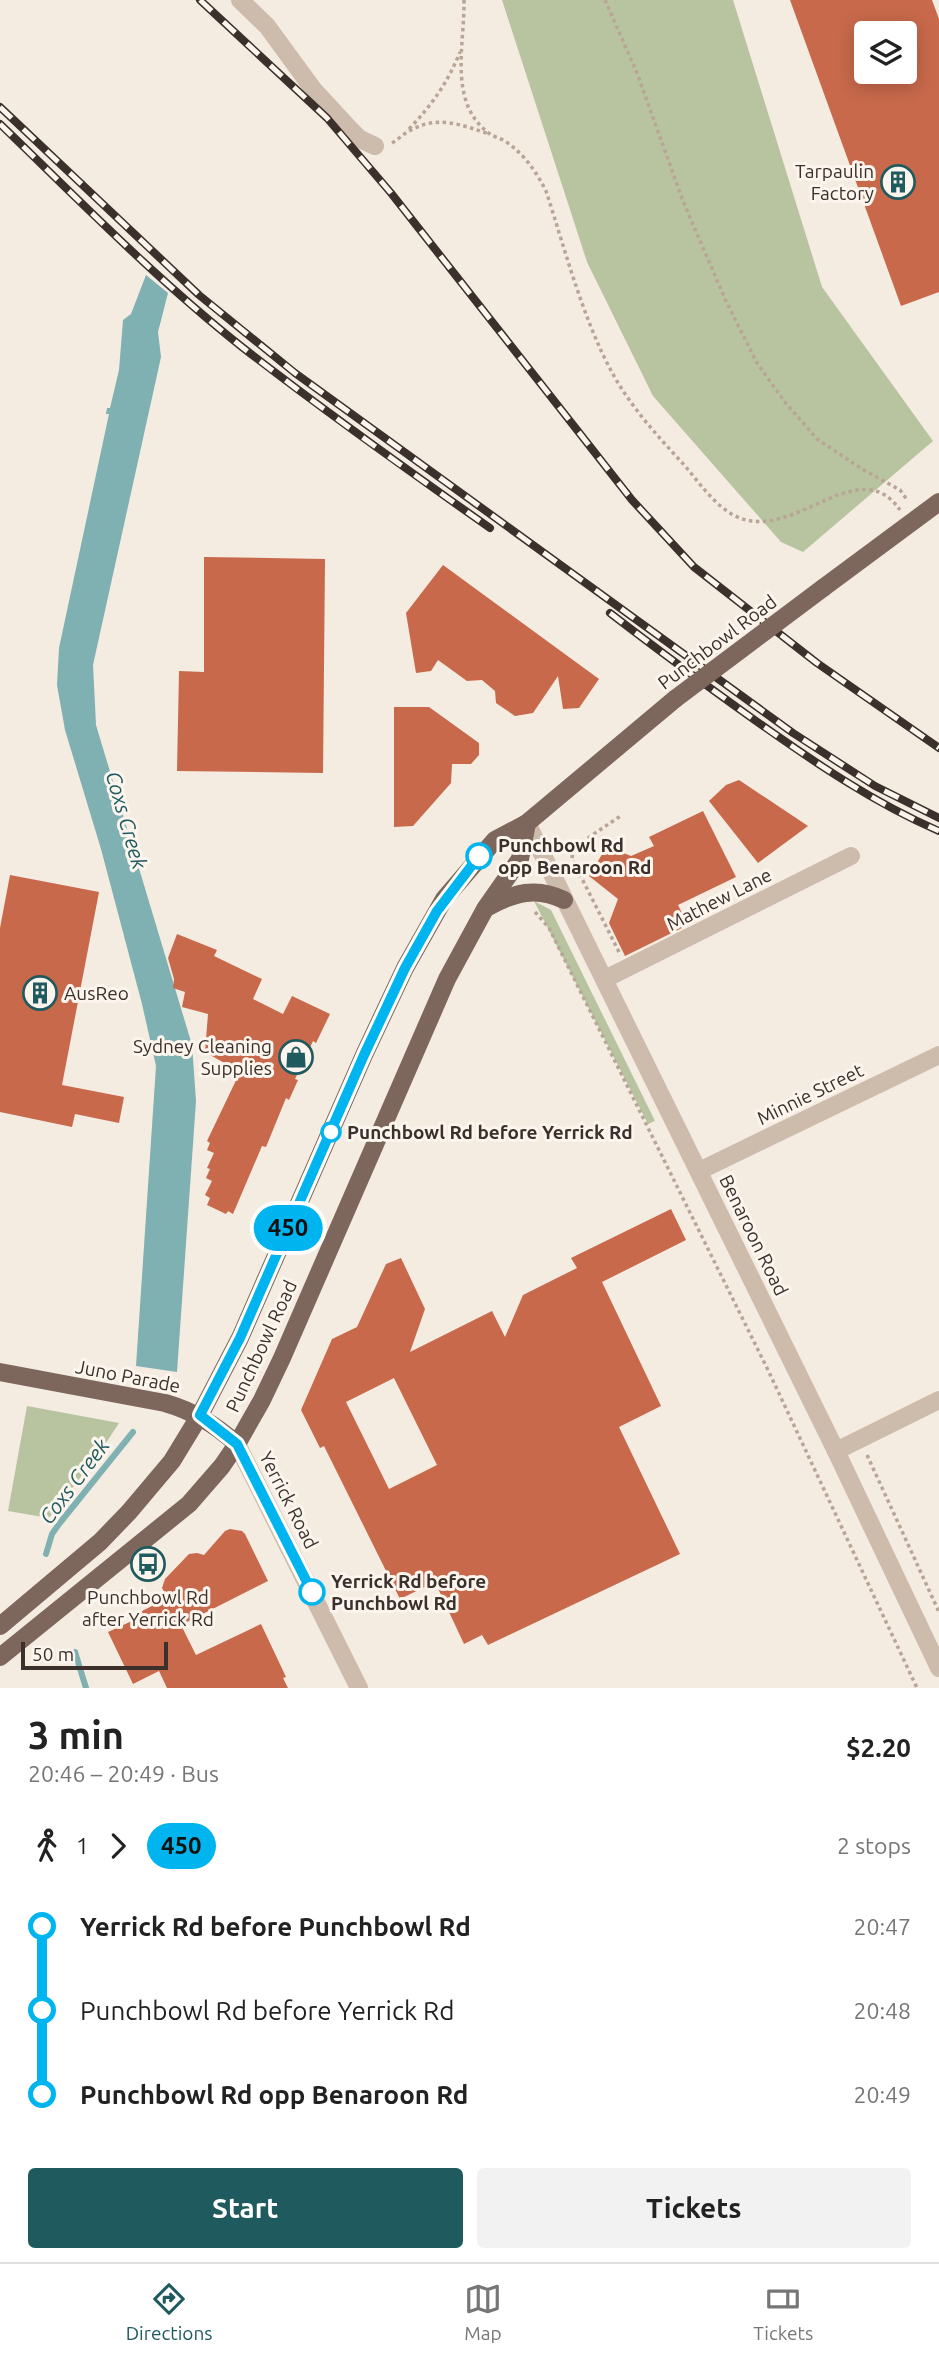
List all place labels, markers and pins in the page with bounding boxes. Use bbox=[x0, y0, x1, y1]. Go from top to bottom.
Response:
place label: Tarpaulin Factory bbox=[795, 160, 874, 204]
building icon: Tarpaulin Factory bbox=[879, 163, 917, 201]
place label: Punchbowl Rd opp Benaroon Rd bbox=[498, 834, 651, 878]
marker: Punchbowl Rd opp Benaroon Rd bbox=[466, 843, 492, 869]
building icon: AusReo bbox=[21, 974, 59, 1012]
place label: AusReo bbox=[64, 982, 129, 1004]
place label: Sydney Cleaning Supplies bbox=[133, 1035, 272, 1079]
shop icon: Sydney Cleaning Supplies bbox=[277, 1038, 315, 1076]
place label: Punchbowl Rd before Yerrick Rd bbox=[347, 1121, 633, 1143]
marker: Punchbowl Rd before Yerrick Rd bbox=[321, 1122, 341, 1142]
bus stop icon: Punchbowl Rd after Yerrick Rd bbox=[129, 1545, 167, 1583]
place label: Yerrick Rd before Punchbowl Rd bbox=[331, 1570, 486, 1614]
marker: Yerrick Rd before Punchbowl Rd bbox=[299, 1579, 325, 1605]
place label: Punchbowl Rd after Yerrick Rd bbox=[82, 1586, 214, 1630]

